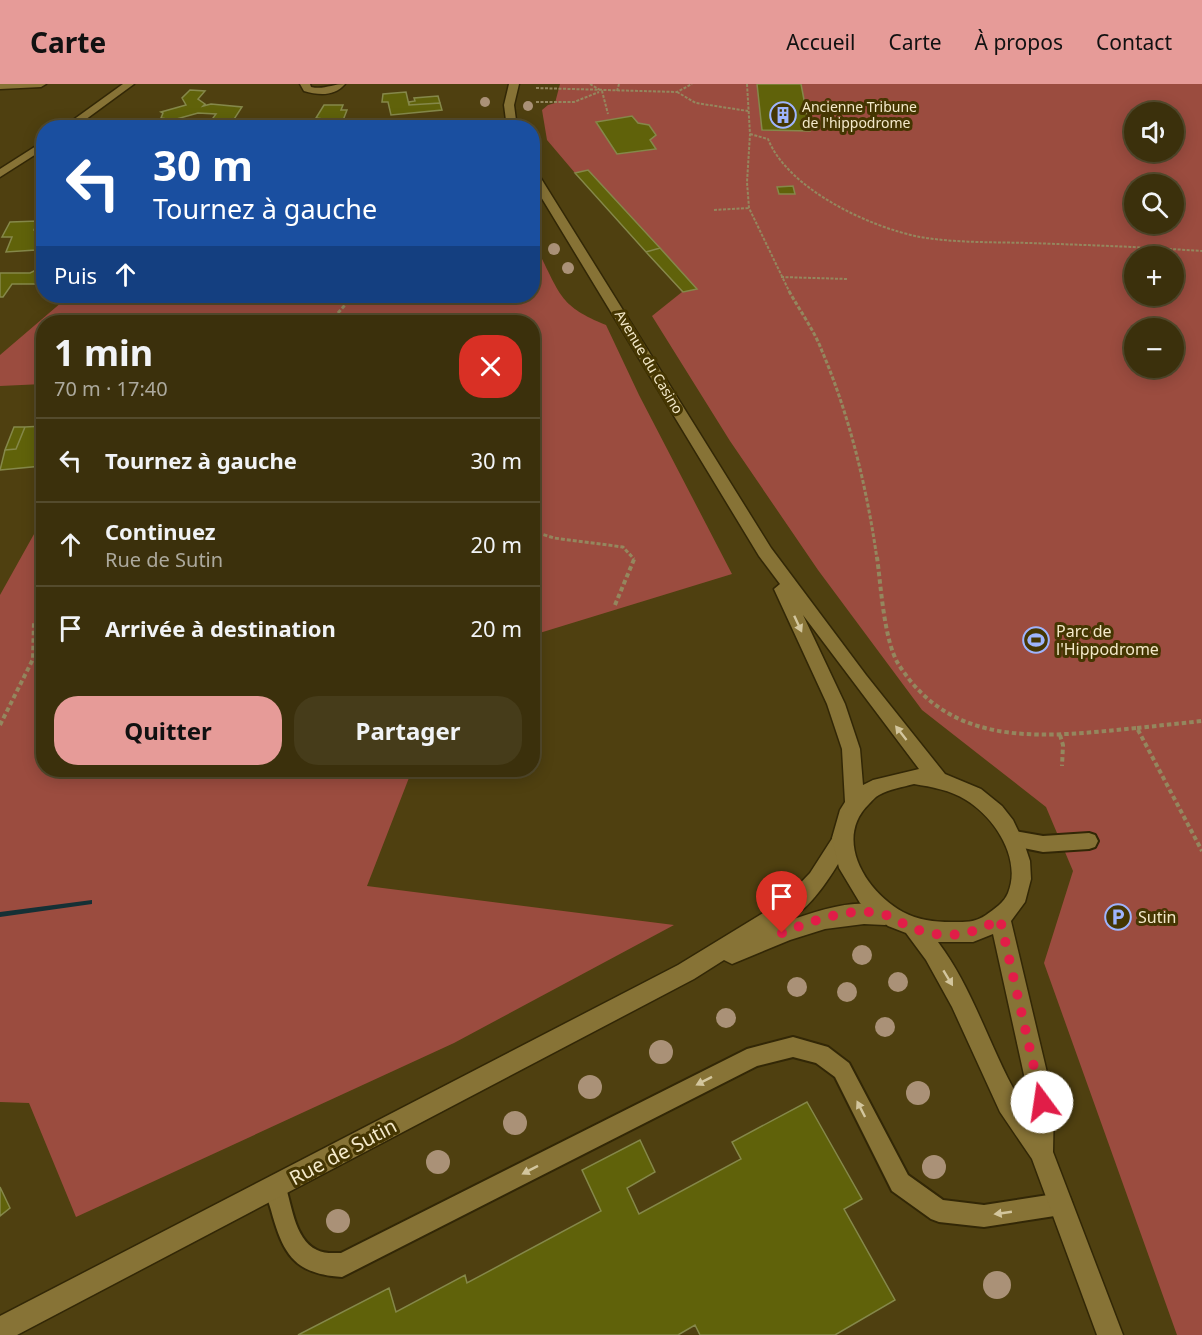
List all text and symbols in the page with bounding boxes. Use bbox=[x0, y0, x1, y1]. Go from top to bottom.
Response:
text: Carte bbox=[30, 23, 106, 61]
text: Accueil bbox=[786, 28, 855, 56]
text: Carte bbox=[888, 28, 942, 56]
text: À propos bbox=[975, 28, 1063, 56]
text: Contact bbox=[1096, 28, 1172, 56]
place label: Ancienne Tribune de l'hippodrome bbox=[802, 97, 917, 132]
building icon: Ancienne Tribune de l'hippodrome bbox=[768, 100, 798, 130]
map controls bbox=[1124, 102, 1184, 378]
button: sound bbox=[1124, 102, 1184, 162]
text: 30 m bbox=[153, 136, 253, 193]
icon: left bbox=[54, 144, 132, 222]
button: search bbox=[1124, 174, 1184, 234]
text: Tournez à gauche bbox=[153, 190, 377, 227]
button: + bbox=[1124, 246, 1184, 306]
icon: ahead bbox=[109, 258, 142, 291]
text: Puis bbox=[54, 260, 97, 290]
street label: Avenue du Casino bbox=[611, 306, 688, 417]
button: − bbox=[1124, 318, 1184, 378]
text: 1 min bbox=[54, 328, 153, 377]
button: close bbox=[459, 335, 522, 398]
text: 70 m · 17:40 bbox=[54, 375, 168, 402]
icon: left bbox=[54, 444, 87, 477]
text: Tournez à gauche bbox=[105, 445, 297, 475]
text: 30 m bbox=[471, 445, 522, 475]
text: Continuez bbox=[105, 516, 216, 546]
icon: ahead bbox=[54, 528, 87, 561]
text: 20 m bbox=[471, 529, 522, 559]
text: Rue de Sutin bbox=[105, 546, 223, 573]
icon: arrive bbox=[54, 612, 87, 645]
text: Arrivée à destination bbox=[105, 613, 336, 643]
text: 20 m bbox=[471, 613, 522, 643]
one-way arrow bbox=[794, 615, 803, 632]
place label: Parc de l'Hippodrome bbox=[1056, 620, 1159, 660]
sports icon: Parc de l'Hippodrome bbox=[1021, 625, 1051, 655]
button: Quitter bbox=[54, 696, 282, 765]
button: Partager bbox=[294, 696, 522, 765]
one-way arrow bbox=[895, 725, 908, 741]
pin bbox=[756, 871, 807, 933]
icon: arrive bbox=[765, 880, 798, 913]
parking icon: Sutin bbox=[1103, 902, 1133, 932]
place label: Sutin bbox=[1138, 906, 1176, 928]
one-way arrow bbox=[942, 970, 953, 986]
position arrow bbox=[1010, 1070, 1074, 1134]
one-way arrow bbox=[695, 1076, 713, 1086]
one-way arrow bbox=[856, 1101, 866, 1118]
street label: Rue de Sutin bbox=[284, 1112, 401, 1191]
one-way arrow bbox=[522, 1165, 539, 1174]
one-way arrow bbox=[993, 1209, 1012, 1218]

